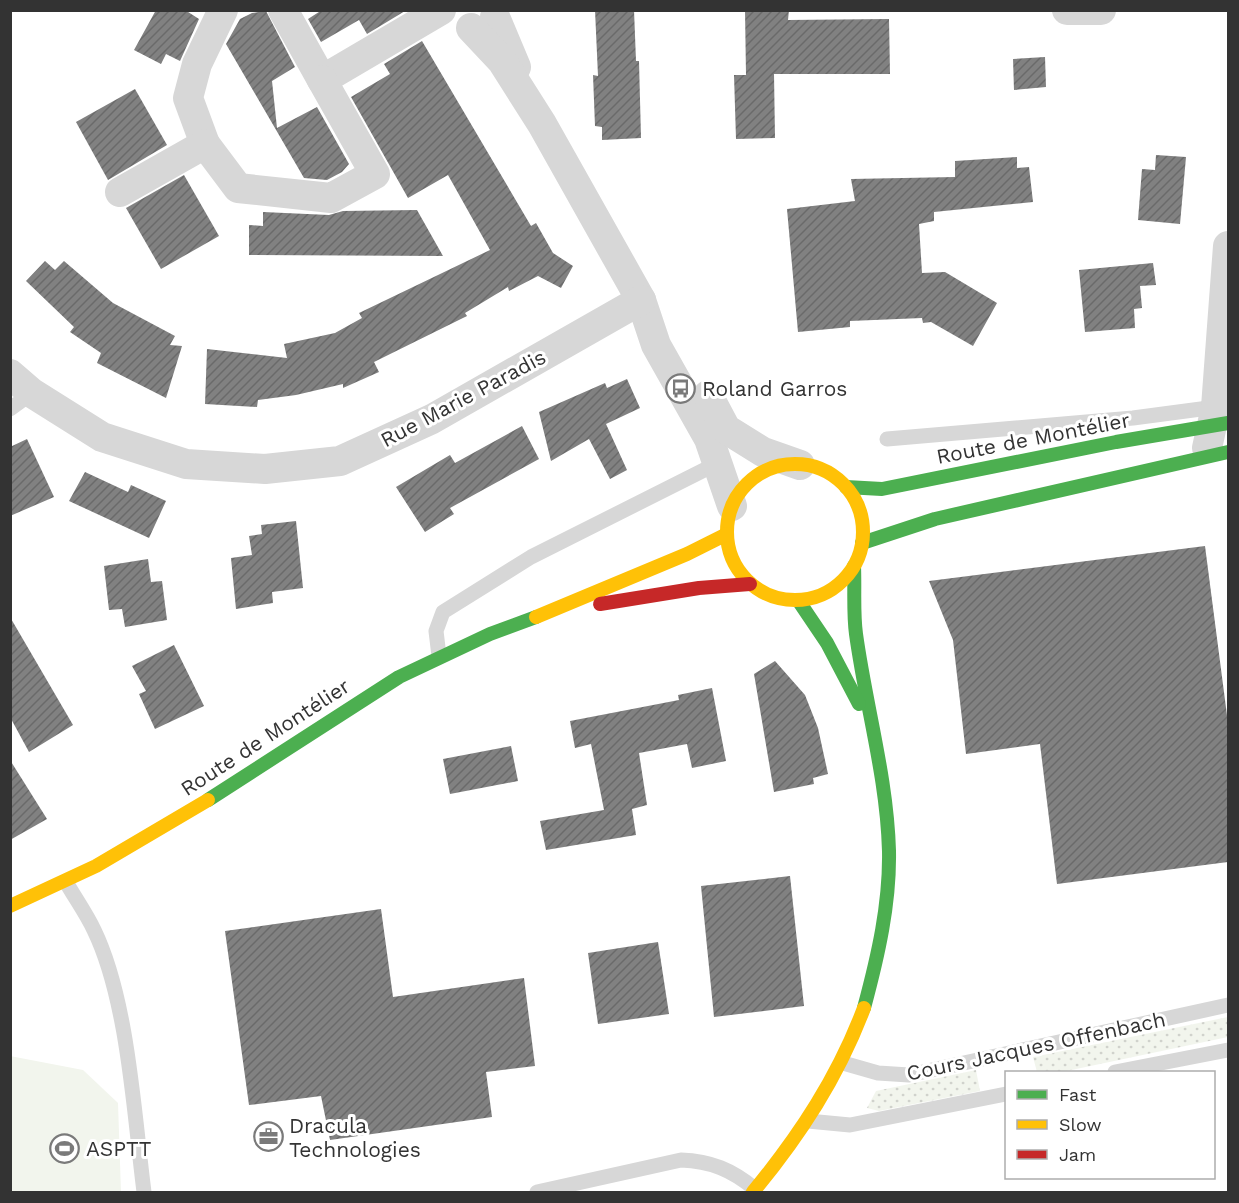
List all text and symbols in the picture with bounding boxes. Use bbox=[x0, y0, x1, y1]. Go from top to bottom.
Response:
street label: Rue Marie Paradis bbox=[376, 344, 550, 452]
bus stop icon: Roland Garros bbox=[665, 372, 697, 404]
place label: Roland Garros bbox=[702, 376, 847, 401]
street label: Route de Montélier bbox=[934, 407, 1132, 469]
street label: Route de Montélier bbox=[176, 673, 355, 801]
street label: Cours Jacques Offenbach bbox=[904, 1006, 1168, 1086]
legend bbox=[1005, 1071, 1215, 1179]
text: Fast bbox=[1059, 1084, 1097, 1105]
place label: Dracula Technologies bbox=[289, 1113, 421, 1162]
text: Slow bbox=[1059, 1114, 1102, 1135]
office icon: Dracula Technologies bbox=[252, 1121, 284, 1153]
sports icon: ASPTT bbox=[49, 1132, 81, 1164]
place label: ASPTT bbox=[86, 1136, 152, 1161]
text: Jam bbox=[1059, 1144, 1096, 1165]

